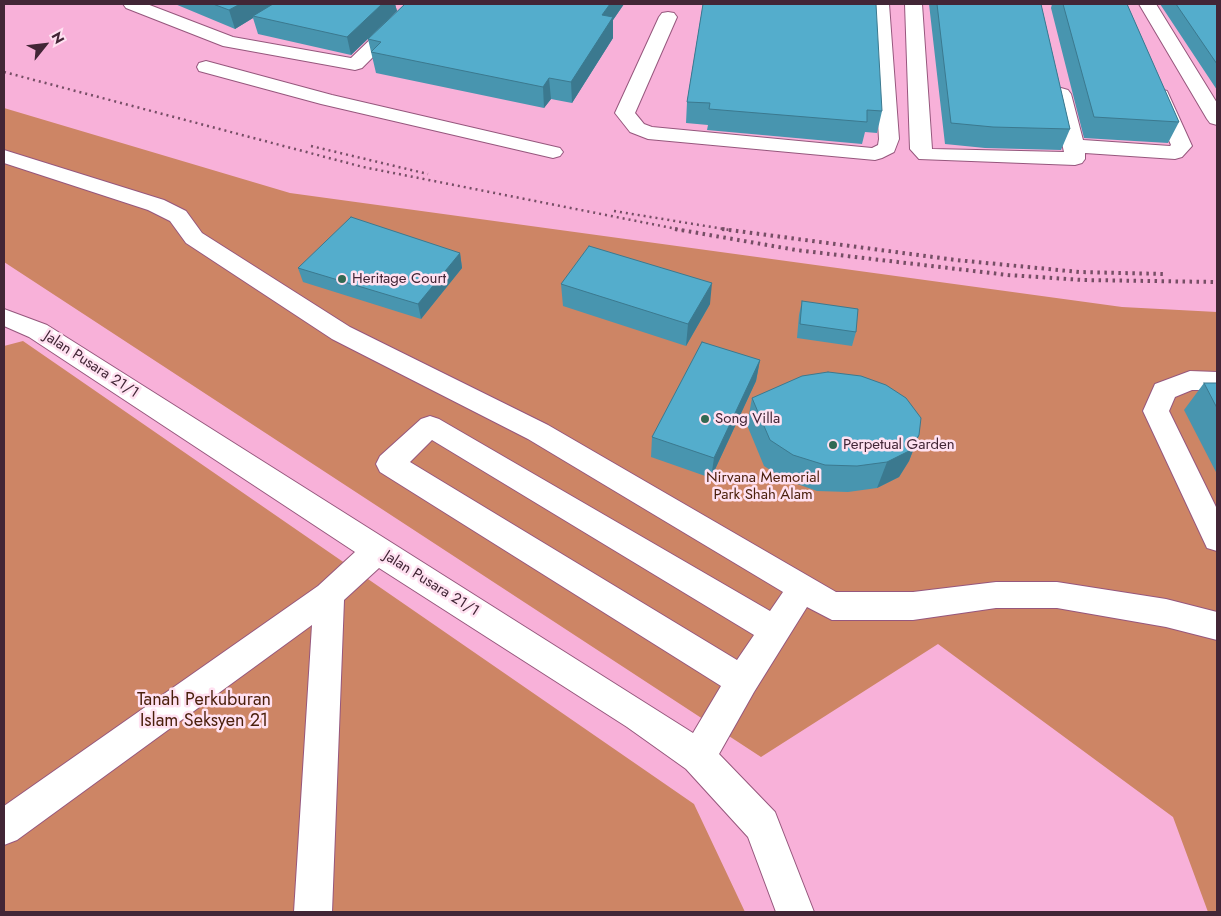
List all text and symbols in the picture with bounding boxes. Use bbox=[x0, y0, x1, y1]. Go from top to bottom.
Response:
north arrow bbox=[20, 20, 70, 70]
text: N bbox=[47, 28, 70, 47]
place label: Heritage Court bbox=[352, 270, 446, 288]
marker: Heritage Court bbox=[336, 273, 348, 285]
street label: Jalan Pusara 21/1 bbox=[40, 328, 142, 402]
place label: Song Villa bbox=[715, 410, 780, 428]
marker: Song Villa bbox=[699, 413, 711, 425]
place label: Perpetual Garden bbox=[843, 436, 955, 454]
marker: Perpetual Garden bbox=[827, 439, 839, 451]
park label: Nirvana Memorial Park Shah Alam bbox=[706, 469, 820, 504]
street label: Jalan Pusara 21/1 bbox=[380, 547, 482, 621]
park label: Tanah Perkuburan Islam Seksyen 21 bbox=[137, 690, 271, 732]

